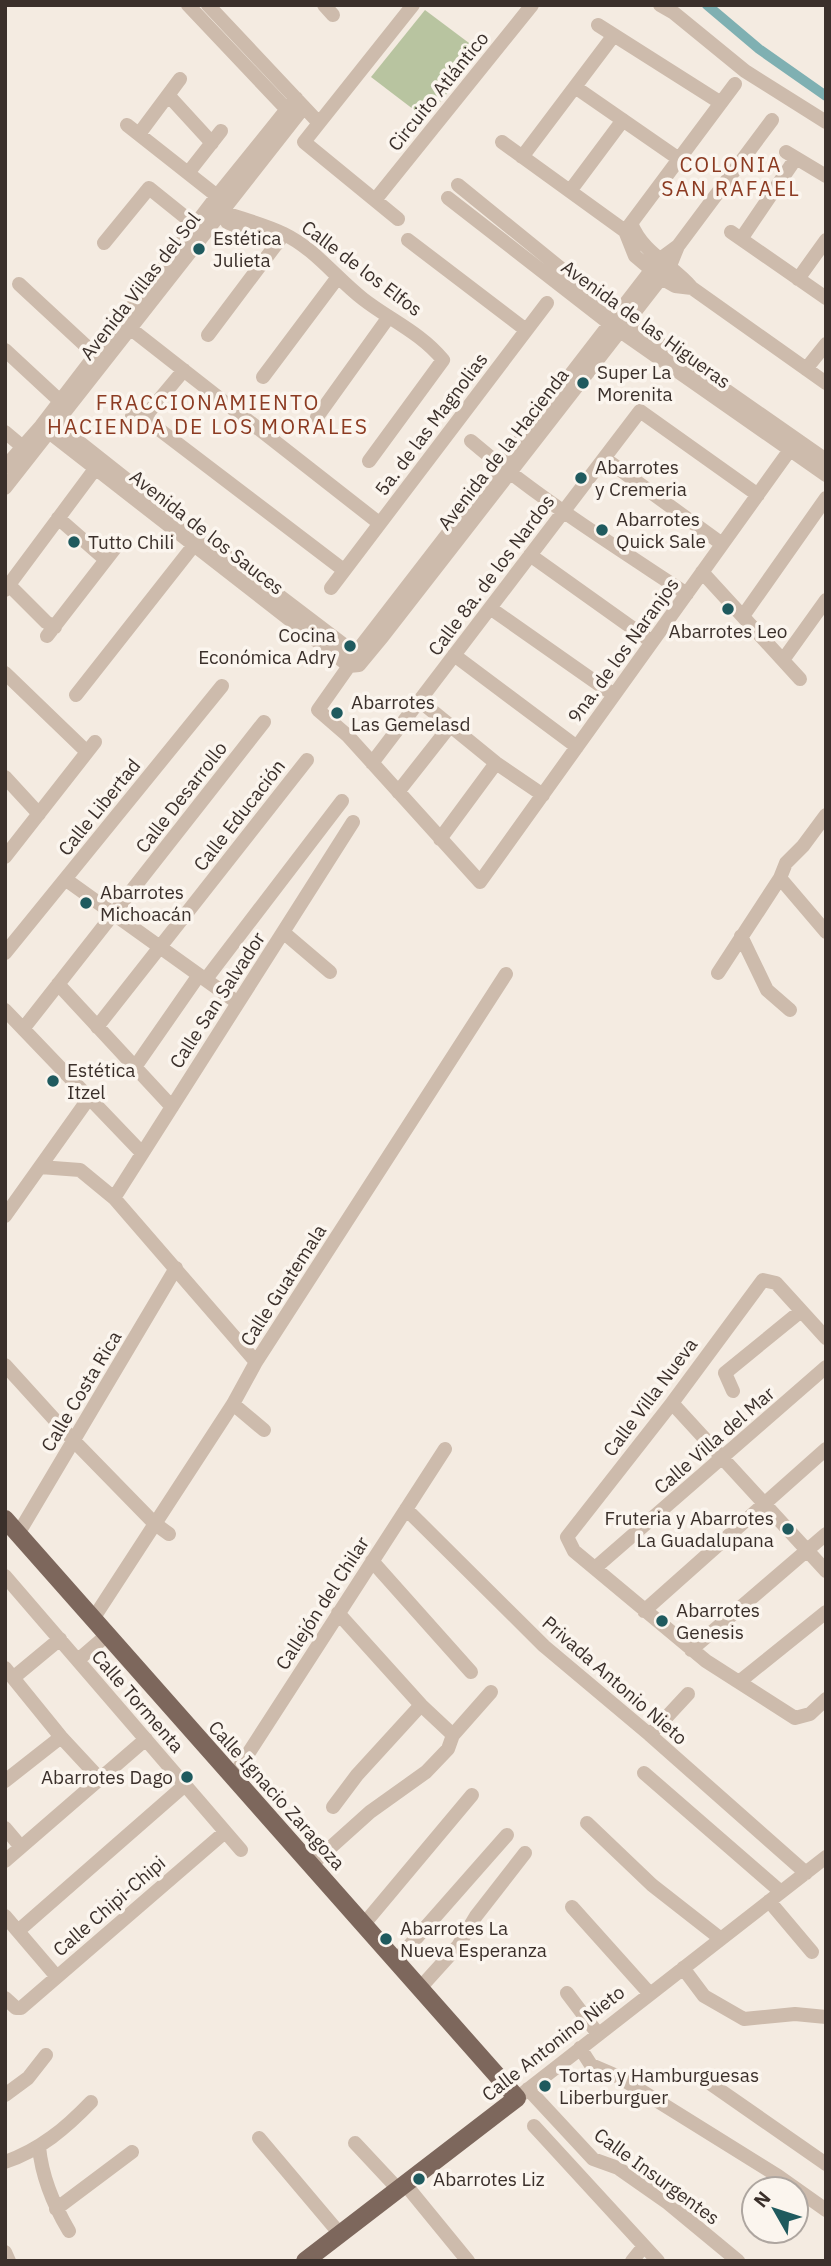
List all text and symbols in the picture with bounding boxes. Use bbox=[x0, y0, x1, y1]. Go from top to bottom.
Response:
street label: Circuito Atlántico bbox=[383, 26, 493, 156]
district label: COLONIA SAN RAFAEL bbox=[661, 150, 801, 202]
street label: Avenida Villas del Sol bbox=[75, 207, 205, 365]
street label: Calle de los Elfos bbox=[297, 215, 427, 321]
place label: Estética Julieta bbox=[213, 226, 281, 272]
marker: Estética Julieta bbox=[191, 241, 207, 257]
street label: Avenida de las Higueras bbox=[557, 255, 735, 393]
street label: 5a. de las Magnolias bbox=[369, 348, 493, 500]
place label: Super La Morenita bbox=[597, 360, 673, 406]
street label: Avenida de la Hacienda bbox=[432, 363, 574, 535]
marker: Super La Morenita bbox=[575, 375, 591, 391]
district label: FRACCIONAMIENTO HACIENDA DE LOS MORALES bbox=[47, 388, 369, 440]
place label: Abarrotes y Cremeria bbox=[595, 455, 687, 501]
street label: Avenida de los Sauces bbox=[125, 464, 289, 600]
marker: Abarrotes y Cremeria bbox=[573, 470, 589, 486]
street label: Calle 8a. de los Nardos bbox=[423, 490, 559, 660]
place label: Abarrotes Quick Sale bbox=[616, 507, 706, 553]
marker: Abarrotes Quick Sale bbox=[594, 522, 610, 538]
place label: Tutto Chili bbox=[88, 530, 174, 554]
marker: Tutto Chili bbox=[66, 534, 82, 550]
street label: 9na. de los Naranjos bbox=[562, 573, 684, 727]
marker: Abarrotes Leo bbox=[720, 601, 736, 617]
place label: Abarrotes Leo bbox=[669, 619, 788, 643]
place label: Cocina Económica Adry bbox=[198, 623, 337, 669]
marker: Cocina Económica Adry bbox=[342, 638, 358, 654]
place label: Abarrotes Las Gemelasd bbox=[351, 690, 471, 736]
marker: Abarrotes Las Gemelasd bbox=[329, 705, 345, 721]
street label: Calle Desarrollo bbox=[130, 736, 232, 858]
street label: Calle Libertad bbox=[53, 754, 145, 860]
street label: Calle Educación bbox=[188, 754, 290, 876]
place label: Abarrotes Michoacán bbox=[100, 880, 192, 926]
marker: Abarrotes Michoacán bbox=[78, 895, 94, 911]
street label: Calle San Salvador bbox=[164, 927, 270, 1073]
place label: Estética Itzel bbox=[67, 1058, 135, 1104]
marker: Estética Itzel bbox=[45, 1073, 61, 1089]
street label: Calle Guatemala bbox=[235, 1220, 331, 1350]
street label: Calle Costa Rica bbox=[36, 1326, 126, 1456]
street label: Calle Villa Nueva bbox=[598, 1333, 702, 1461]
street label: Calle Villa del Mar bbox=[649, 1381, 779, 1499]
place label: Fruteria y Abarrotes La Guadalupana bbox=[605, 1506, 774, 1552]
marker: Fruteria y Abarrotes La Guadalupana bbox=[780, 1521, 796, 1537]
street label: Callejón del Chilar bbox=[270, 1532, 374, 1674]
place label: Abarrotes Genesis bbox=[676, 1598, 760, 1644]
street label: Privada Antonio Nieto bbox=[537, 1610, 693, 1750]
marker: Abarrotes Genesis bbox=[654, 1613, 670, 1629]
street label: Calle Tormenta bbox=[87, 1644, 189, 1758]
street label: Calle Ignacio Zaragoza bbox=[204, 1715, 350, 1875]
place label: Abarrotes Dago bbox=[41, 1765, 173, 1789]
marker: Abarrotes Dago bbox=[179, 1769, 195, 1785]
street label: Calle Chipi-Chipi bbox=[48, 1851, 170, 1961]
place label: Abarrotes La Nueva Esperanza bbox=[400, 1916, 547, 1962]
marker: Abarrotes La Nueva Esperanza bbox=[378, 1931, 394, 1947]
street label: Calle Antonino Nieto bbox=[477, 1980, 629, 2106]
place label: Tortas y Hamburguesas Liberburguer bbox=[559, 2063, 759, 2109]
marker: Tortas y Hamburguesas Liberburguer bbox=[537, 2078, 553, 2094]
street label: Calle Insurgentes bbox=[589, 2122, 725, 2230]
place label: Abarrotes Liz bbox=[433, 2167, 545, 2191]
marker: Abarrotes Liz bbox=[411, 2171, 427, 2187]
north arrow bbox=[740, 2175, 810, 2245]
text: N bbox=[748, 2186, 775, 2212]

